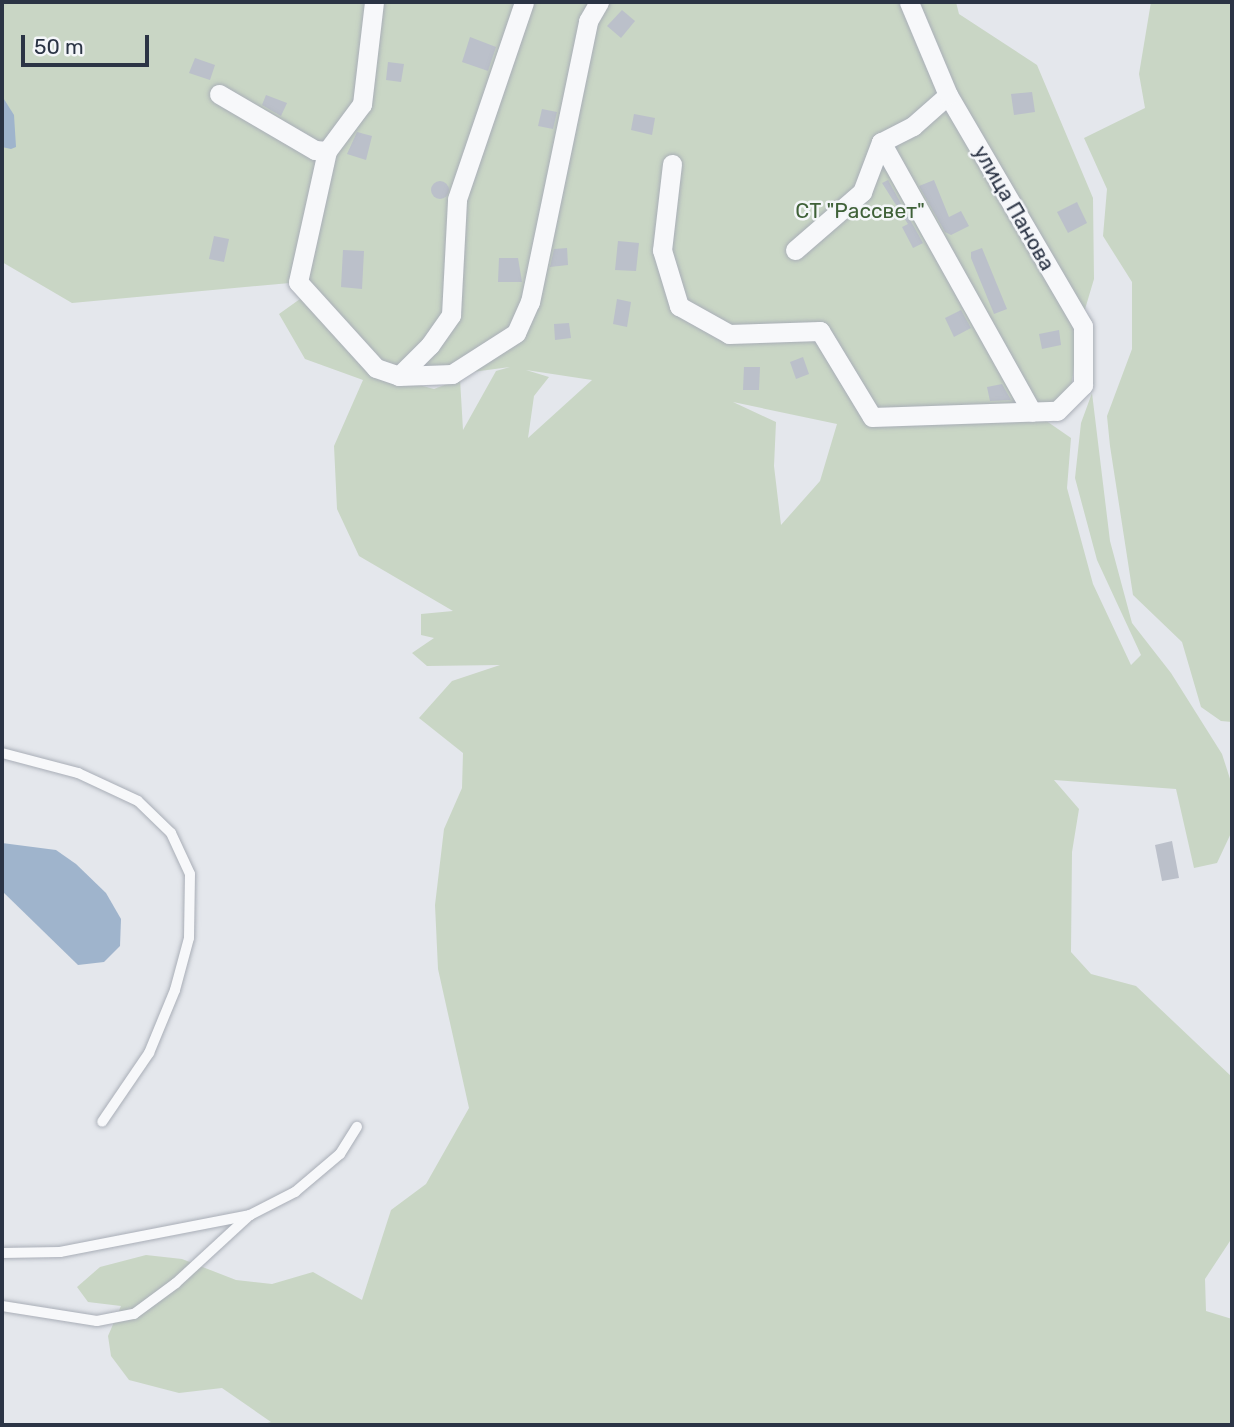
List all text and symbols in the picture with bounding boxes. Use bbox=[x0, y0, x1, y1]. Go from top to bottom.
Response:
scale bar bbox=[24, 21, 152, 65]
text: 50 m bbox=[34, 34, 84, 59]
street label: улица Панова bbox=[968, 141, 1060, 275]
park label: СТ "Рассвет" bbox=[795, 198, 925, 224]

